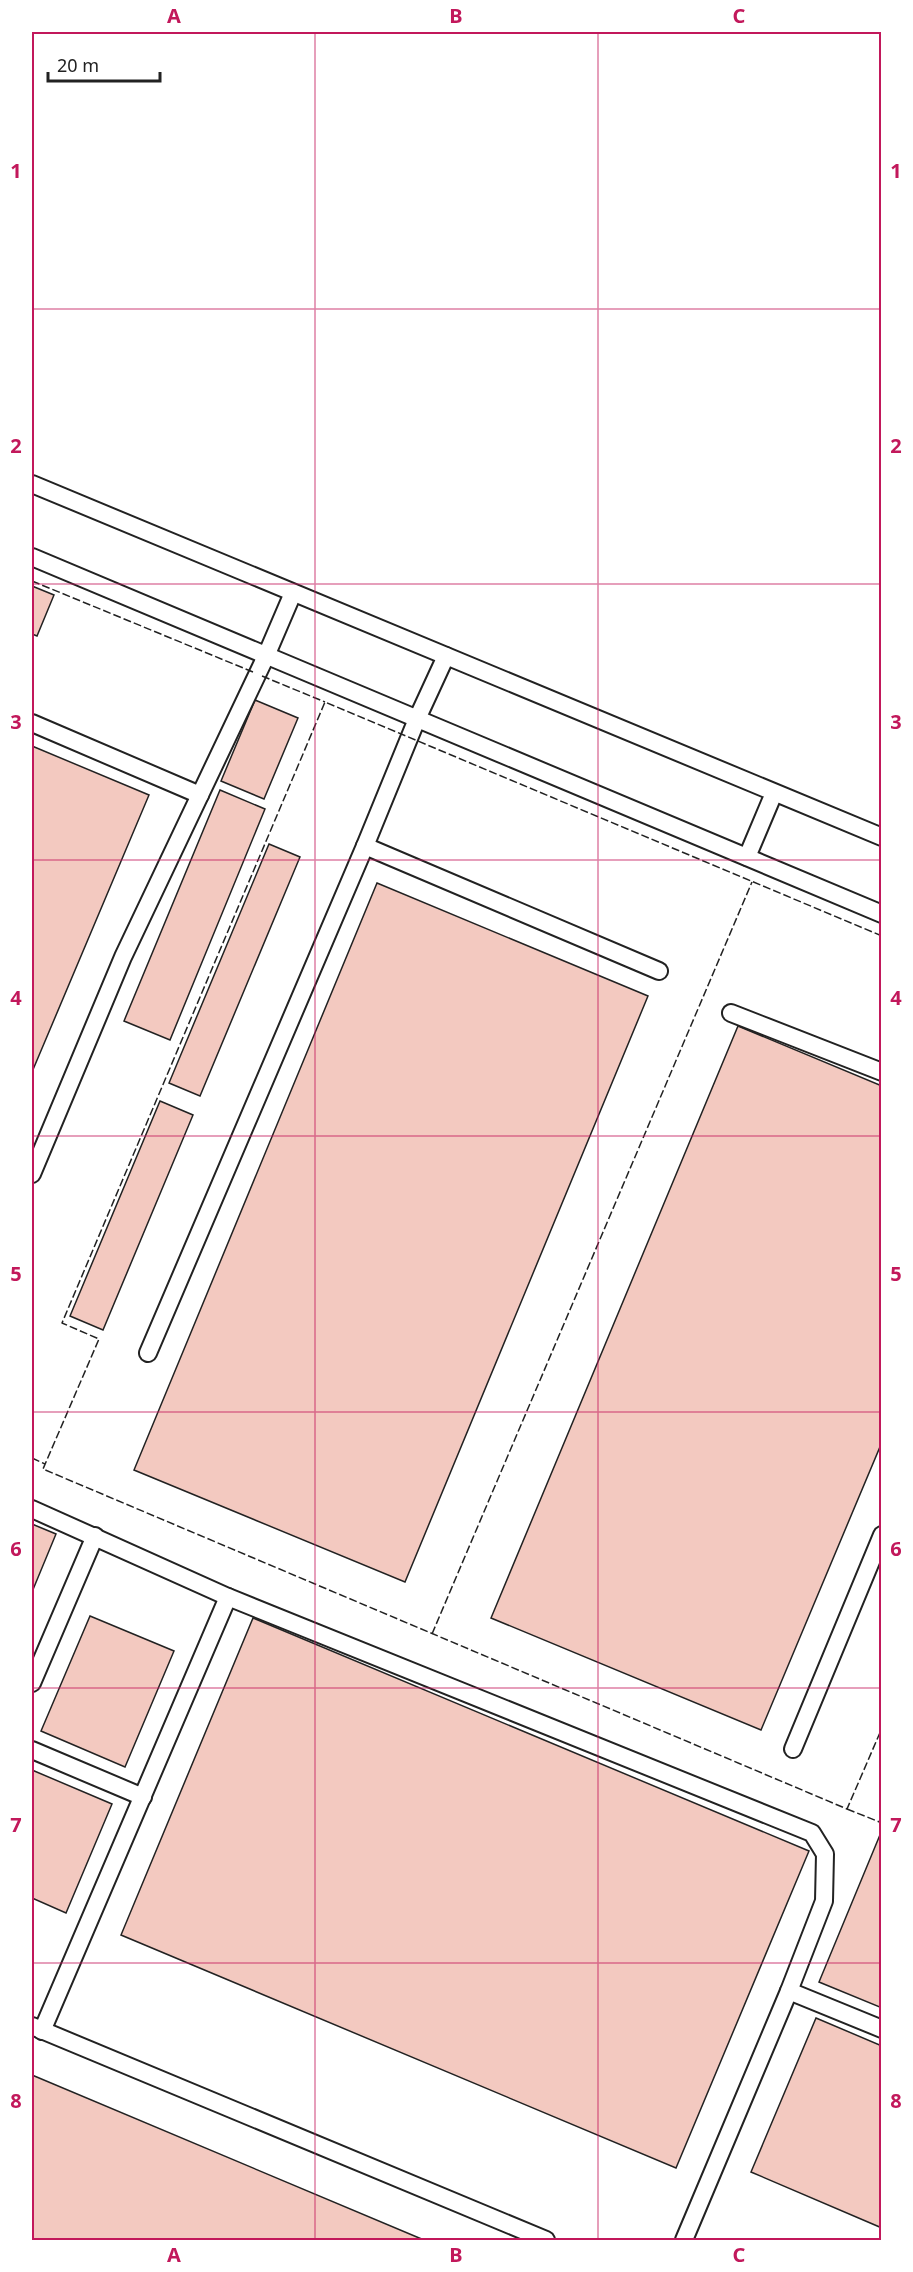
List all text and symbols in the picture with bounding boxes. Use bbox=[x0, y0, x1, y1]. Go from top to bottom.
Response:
text: A bbox=[167, 2, 181, 29]
text: B bbox=[449, 2, 463, 29]
text: C bbox=[733, 2, 746, 29]
scale bar bbox=[48, 45, 160, 83]
text: 20 m bbox=[57, 53, 99, 77]
text: 1 bbox=[10, 157, 22, 184]
text: 1 bbox=[890, 157, 902, 184]
text: 2 bbox=[10, 432, 22, 459]
text: 2 bbox=[890, 432, 902, 459]
text: 3 bbox=[10, 708, 22, 735]
text: 3 bbox=[890, 708, 902, 735]
text: 4 bbox=[10, 984, 22, 1011]
text: 4 bbox=[890, 984, 902, 1011]
text: 5 bbox=[10, 1260, 22, 1287]
text: 5 bbox=[890, 1260, 902, 1287]
text: 6 bbox=[10, 1535, 22, 1562]
text: 6 bbox=[890, 1535, 902, 1562]
text: 7 bbox=[10, 1811, 22, 1838]
text: 7 bbox=[890, 1811, 902, 1838]
text: 8 bbox=[10, 2087, 22, 2114]
text: 8 bbox=[890, 2087, 902, 2114]
text: A bbox=[167, 2241, 181, 2268]
text: B bbox=[449, 2241, 463, 2268]
text: C bbox=[733, 2241, 746, 2268]

